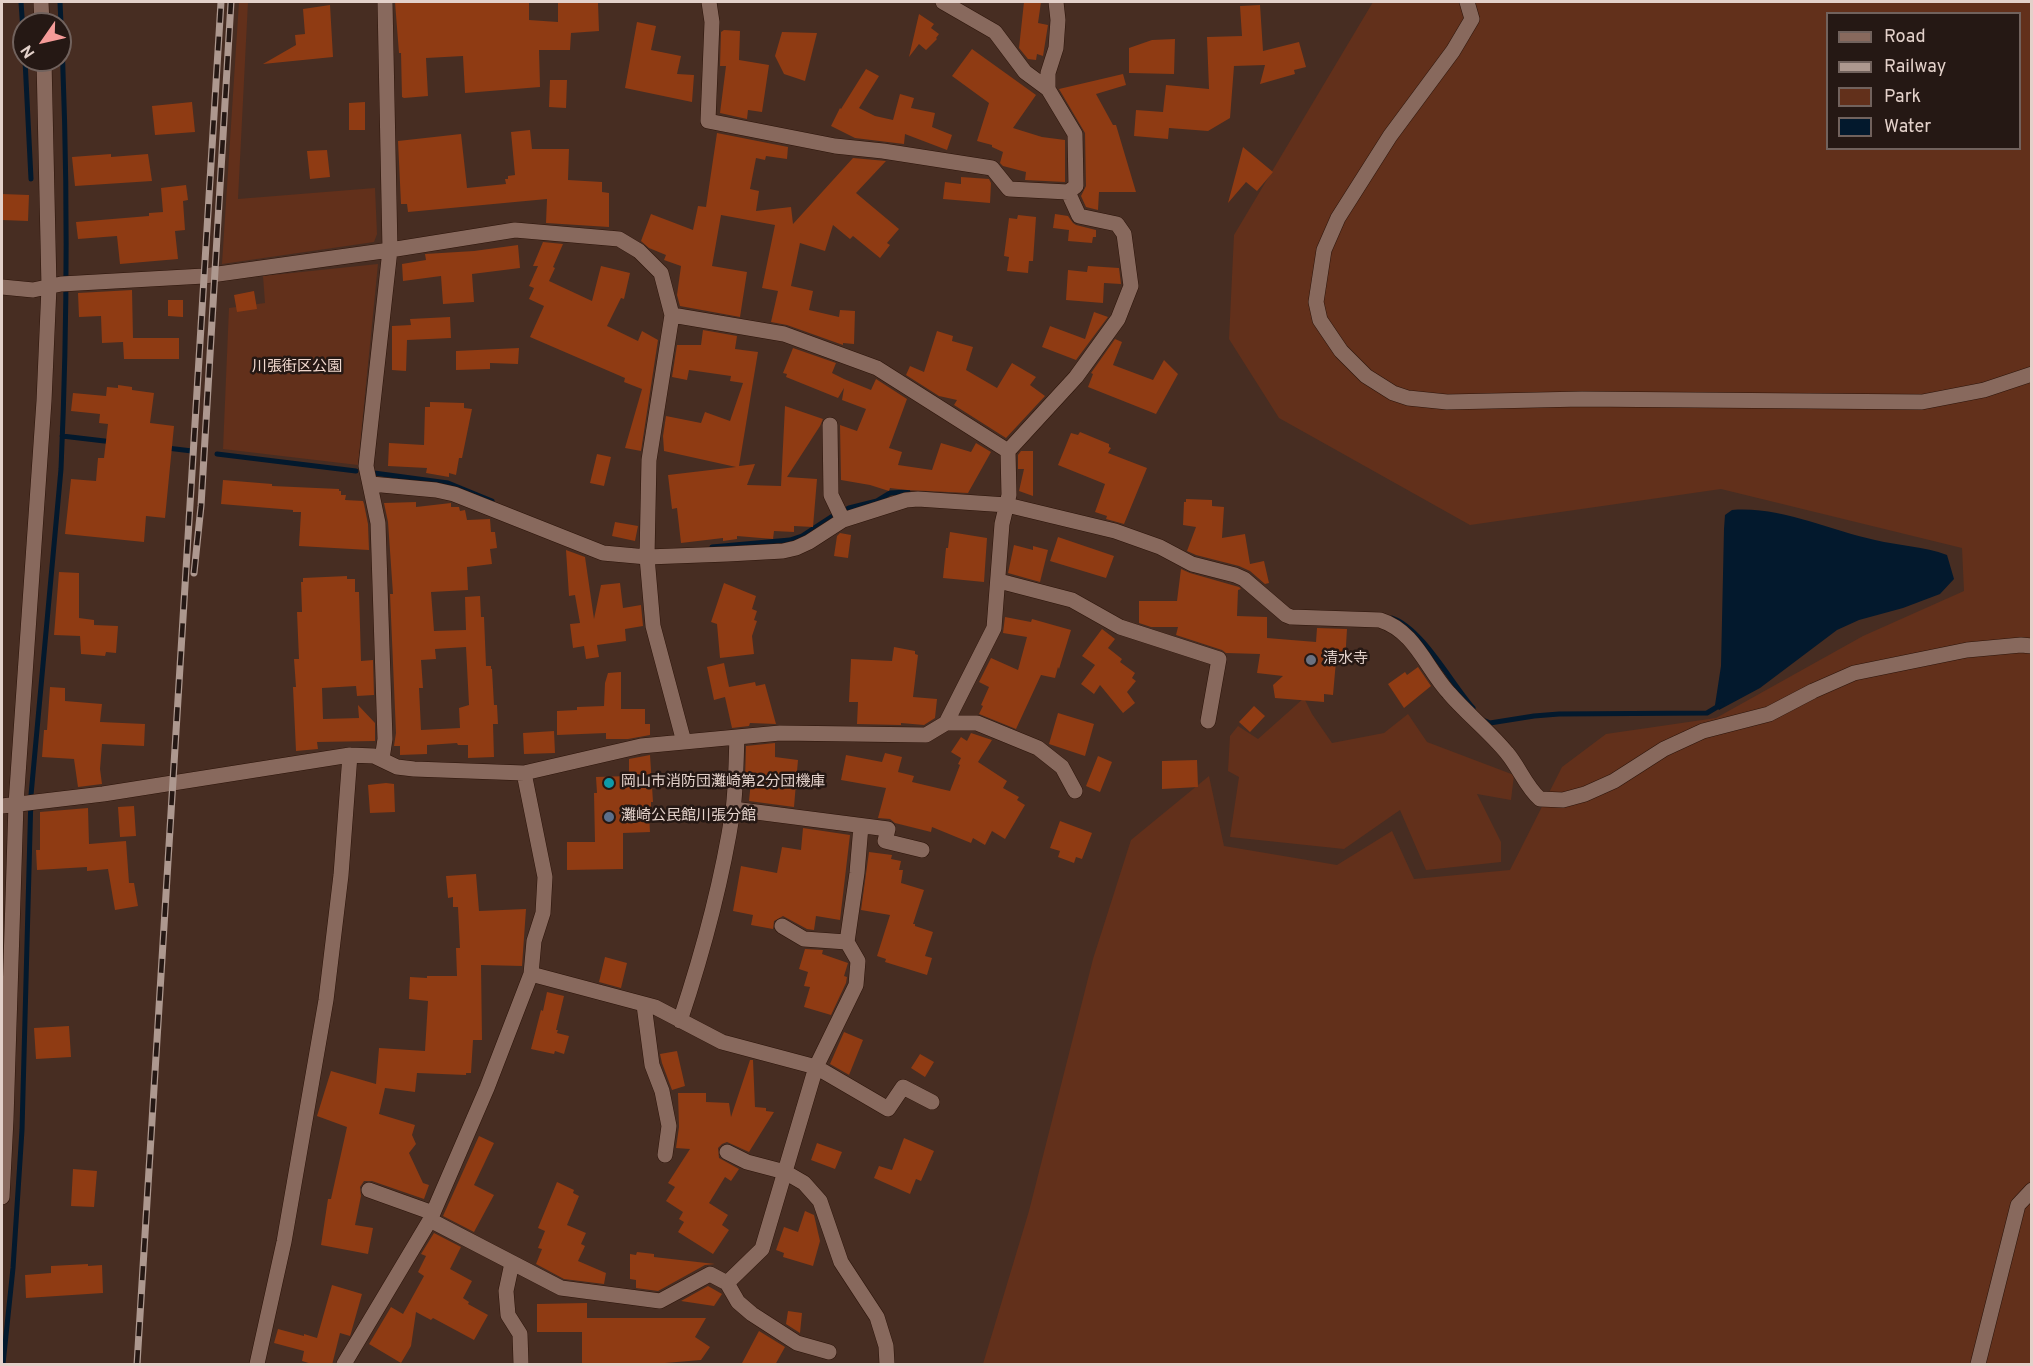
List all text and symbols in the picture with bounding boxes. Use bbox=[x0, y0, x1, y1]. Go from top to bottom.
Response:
north arrow bbox=[12, 12, 72, 72]
legend bbox=[1826, 12, 2021, 150]
text: Road bbox=[1884, 26, 1926, 49]
text: N bbox=[17, 41, 40, 61]
text: Railway bbox=[1884, 56, 1946, 79]
text: Park bbox=[1884, 86, 1921, 109]
text: Water bbox=[1884, 116, 1931, 139]
park label: 川張街区公園 bbox=[252, 359, 342, 377]
place label: 清水寺 bbox=[1323, 651, 1368, 669]
marker: 清水寺 bbox=[1304, 653, 1318, 667]
place label: 岡山市消防団灘崎第2分団機庫 bbox=[621, 774, 825, 792]
marker: 岡山市消防団灘崎第2分団機庫 bbox=[602, 776, 616, 790]
place label: 灘崎公民館川張分館 bbox=[621, 808, 756, 826]
marker: 灘崎公民館川張分館 bbox=[602, 810, 616, 824]

